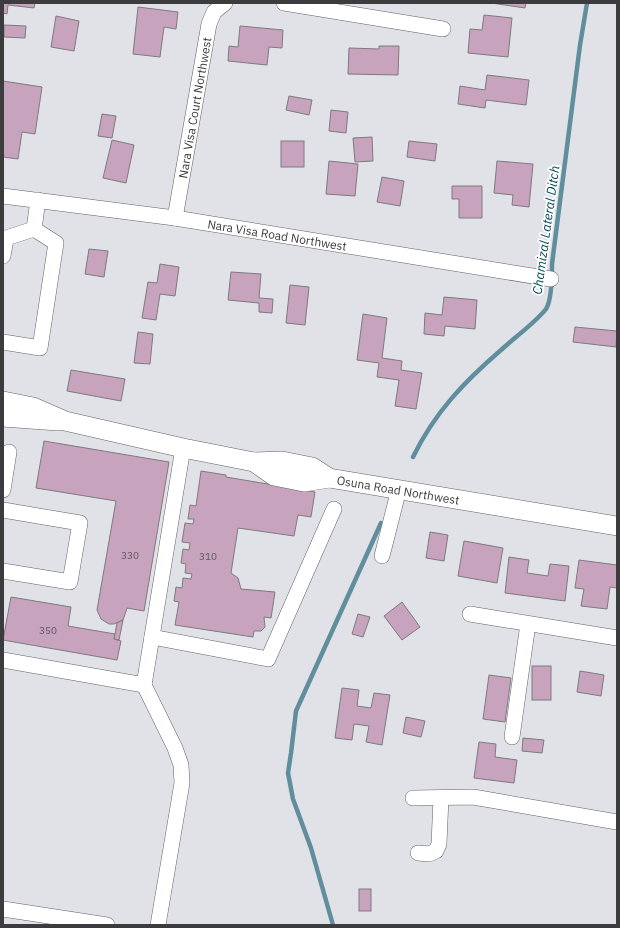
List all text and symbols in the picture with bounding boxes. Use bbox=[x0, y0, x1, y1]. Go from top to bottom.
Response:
street label: Nara Visa Court Northwest bbox=[175, 36, 214, 179]
water label: Chamizal Lateral Ditch bbox=[529, 165, 563, 295]
street label: Nara Visa Road Northwest bbox=[207, 216, 348, 253]
street label: Osuna Road Northwest bbox=[336, 472, 461, 507]
house number: 330 bbox=[121, 549, 139, 562]
house number: 310 bbox=[199, 550, 217, 563]
house number: 350 bbox=[39, 624, 57, 637]

